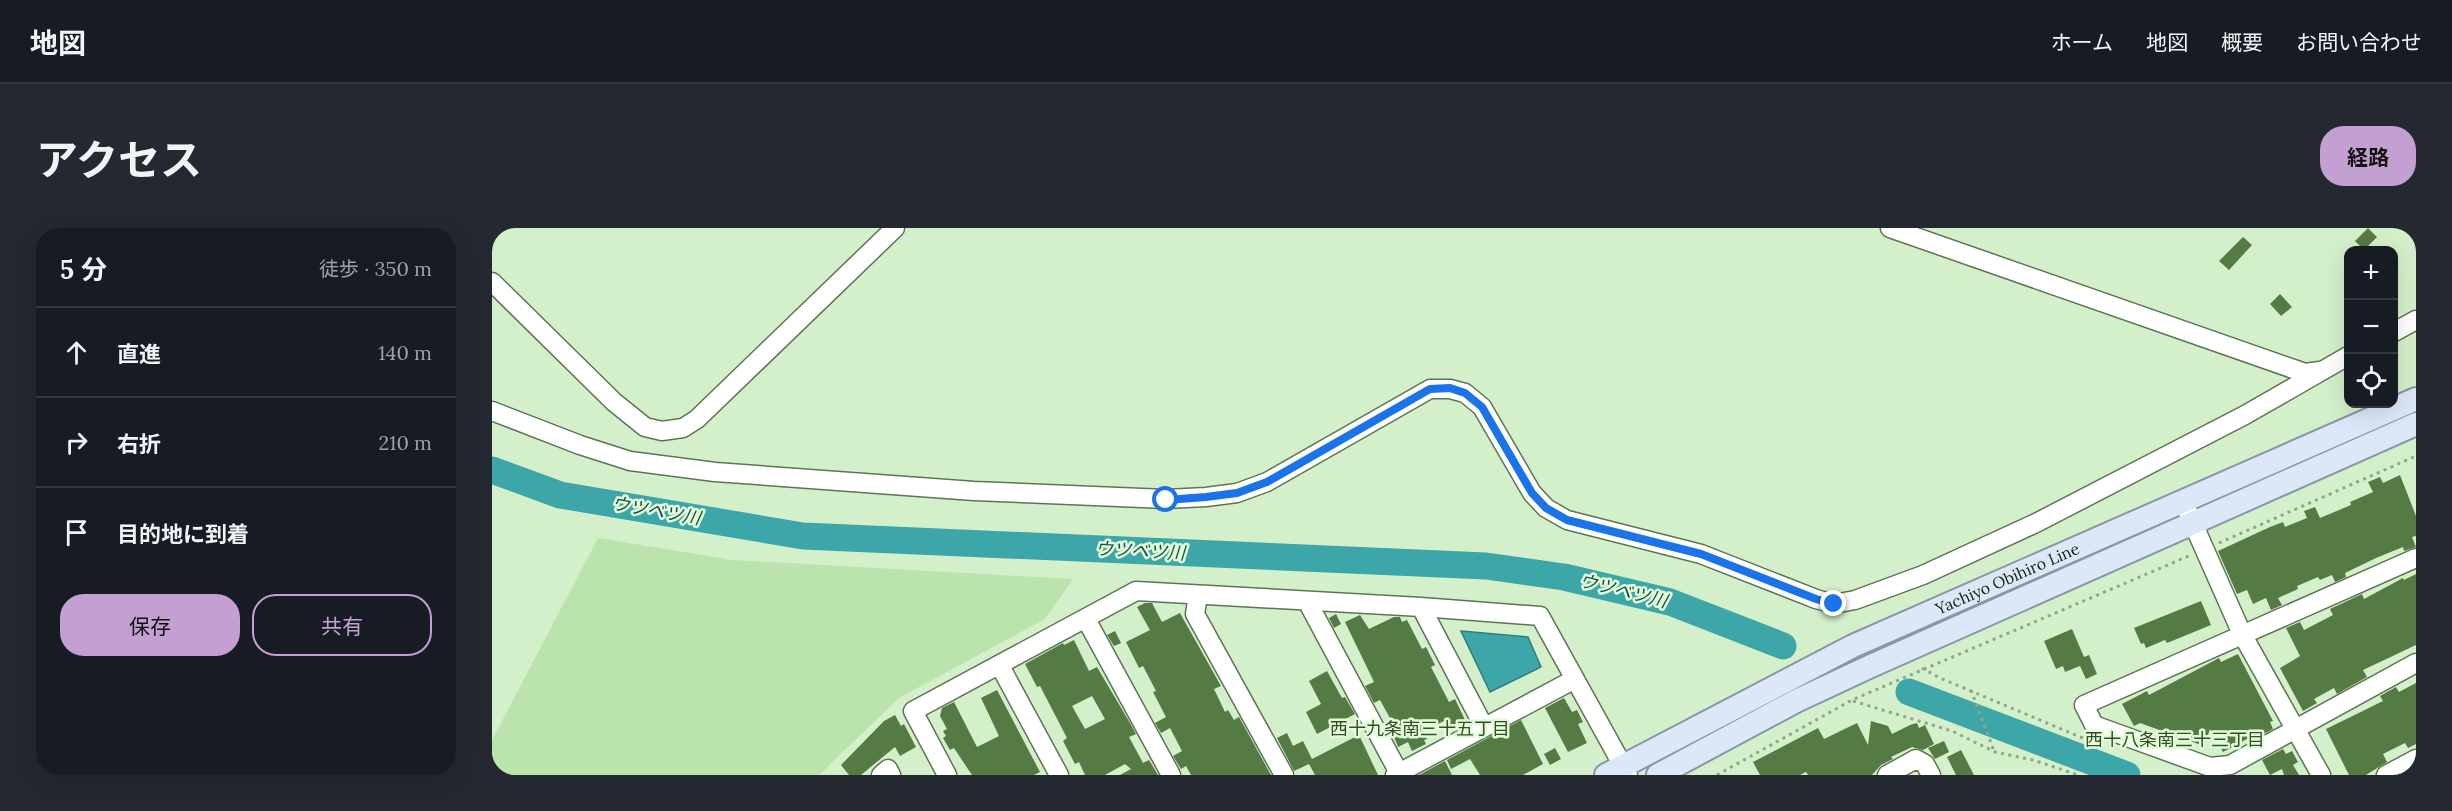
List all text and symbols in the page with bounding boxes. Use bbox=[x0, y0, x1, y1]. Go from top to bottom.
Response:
text: 地図 bbox=[30, 25, 86, 61]
text: ホーム bbox=[2051, 29, 2113, 56]
text: 地図 bbox=[2146, 29, 2188, 56]
text: 概要 bbox=[2221, 29, 2263, 56]
text: お問い合わせ bbox=[2296, 29, 2422, 56]
button: 経路 bbox=[2320, 126, 2416, 186]
text: アクセス bbox=[36, 133, 202, 187]
map controls bbox=[2344, 246, 2398, 408]
button: + bbox=[2344, 246, 2398, 300]
text: 5 分 bbox=[60, 253, 107, 286]
text: 徒歩 · 350 m bbox=[319, 256, 432, 281]
button: − bbox=[2344, 300, 2398, 354]
icon: ahead bbox=[60, 336, 93, 369]
text: 直進 bbox=[117, 340, 161, 368]
text: 140 m bbox=[378, 340, 432, 365]
button: locate bbox=[2344, 354, 2398, 408]
icon: right bbox=[60, 426, 93, 459]
text: 右折 bbox=[117, 430, 161, 458]
text: 210 m bbox=[378, 430, 432, 455]
route start bbox=[1152, 486, 1178, 512]
water label: ウツベツ川 bbox=[610, 491, 704, 530]
icon: arrive bbox=[60, 516, 93, 549]
text: 目的地に到着 bbox=[117, 520, 249, 548]
water label: ウツベツ川 bbox=[1094, 537, 1188, 564]
street label: Yachiyo Obihiro Line bbox=[1931, 538, 2083, 619]
water label: ウツベツ川 bbox=[1577, 568, 1672, 613]
route end bbox=[1820, 590, 1846, 616]
button: 保存 bbox=[60, 594, 240, 656]
button: 共有 bbox=[252, 594, 432, 656]
district label: 西十九条南三十五丁目 bbox=[1330, 717, 1510, 740]
district label: 西十八条南三十三丁目 bbox=[2085, 728, 2265, 751]

